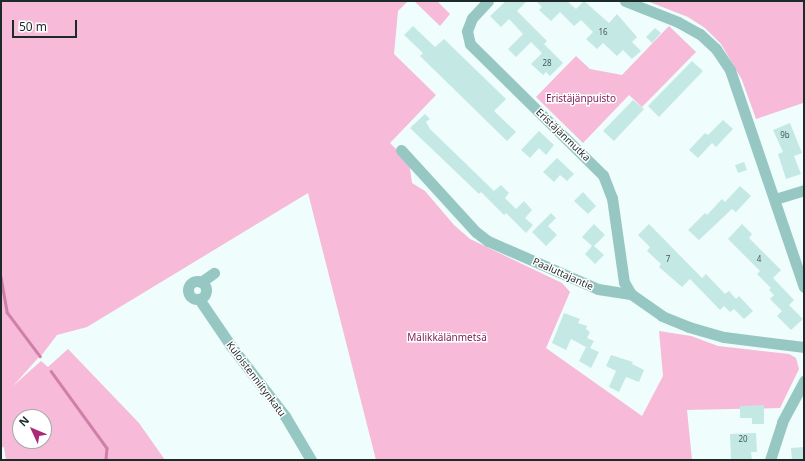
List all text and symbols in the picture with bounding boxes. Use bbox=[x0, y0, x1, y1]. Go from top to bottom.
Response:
scale bar bbox=[14, 12, 79, 38]
text: 50 m bbox=[19, 18, 47, 35]
house number: 16 bbox=[598, 27, 608, 37]
house number: 28 bbox=[542, 58, 552, 68]
park label: Eristäjänpuisto bbox=[546, 93, 616, 105]
street label: Eristäjänmutka bbox=[533, 106, 593, 164]
house number: 9b bbox=[780, 130, 790, 140]
house number: 7 bbox=[666, 254, 670, 264]
house number: 4 bbox=[757, 254, 761, 264]
street label: Paaluttajantie bbox=[531, 255, 595, 293]
park label: Mälikkälänmetsä bbox=[407, 332, 487, 344]
street label: Kuloistenniitynkatu bbox=[224, 339, 288, 419]
north arrow bbox=[12, 409, 52, 449]
text: N bbox=[15, 413, 32, 429]
house number: 20 bbox=[738, 434, 748, 444]

